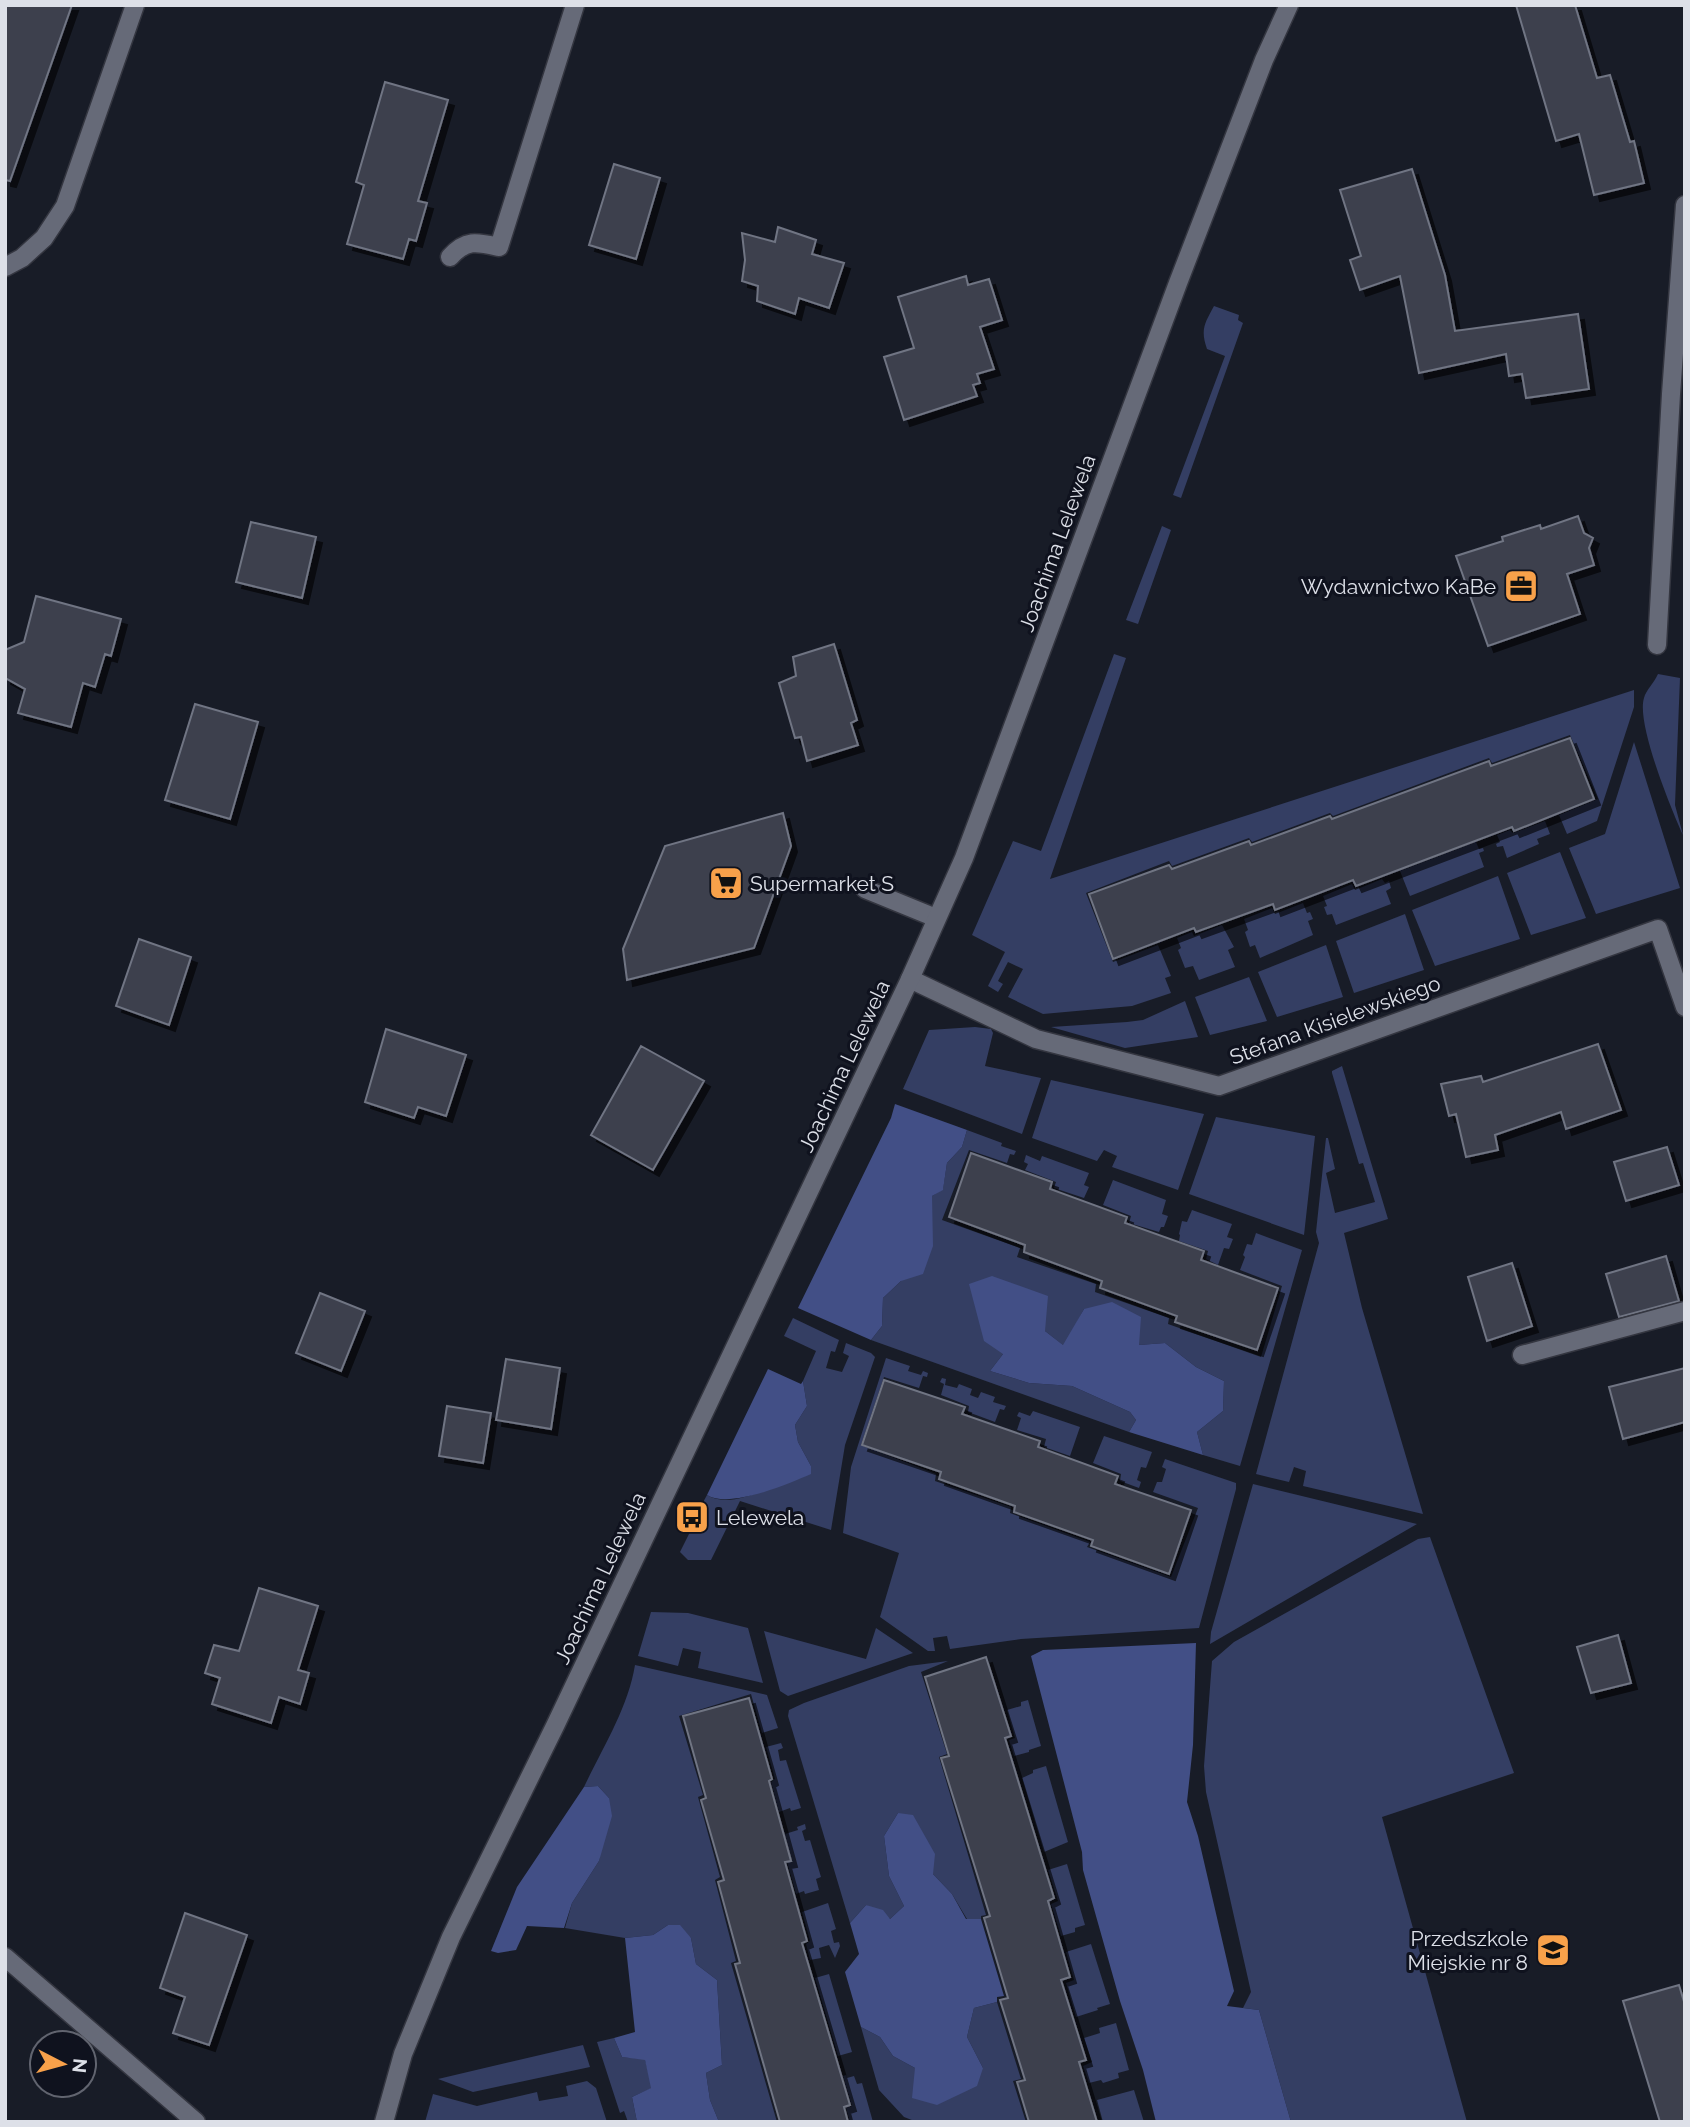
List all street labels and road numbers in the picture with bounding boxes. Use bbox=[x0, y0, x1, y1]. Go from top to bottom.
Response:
street label: Joachima Lelewela bbox=[1013, 451, 1101, 635]
street label: Stefana Kisielewskiego bbox=[1226, 970, 1444, 1070]
street label: Joachima Lelewela bbox=[793, 976, 895, 1156]
street label: Joachima Lelewela bbox=[549, 1488, 651, 1668]

